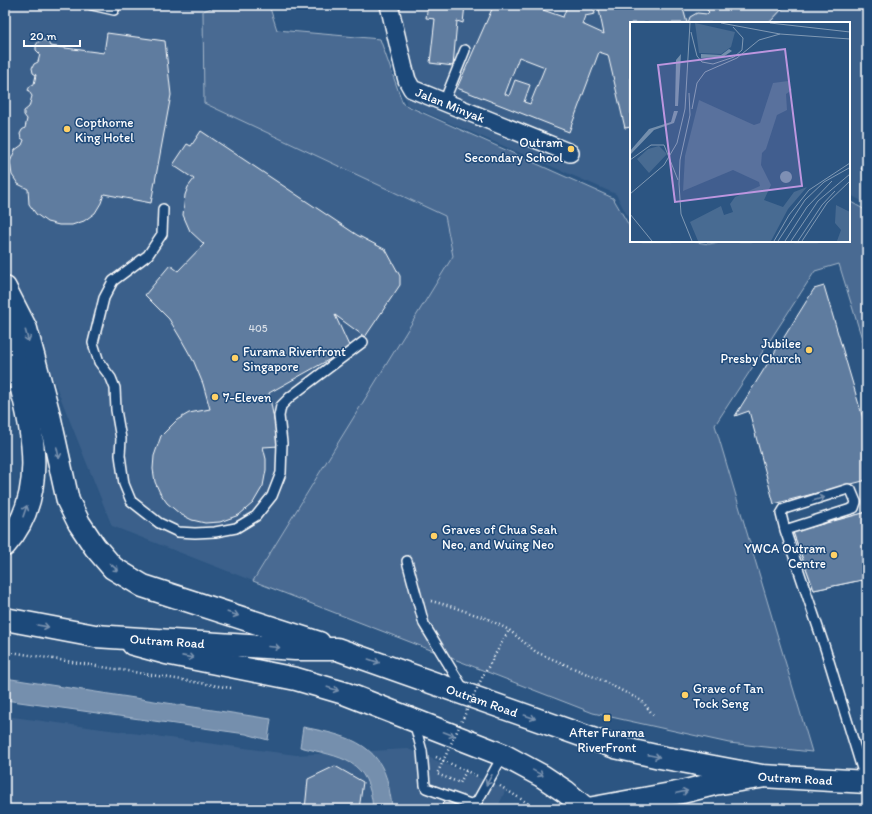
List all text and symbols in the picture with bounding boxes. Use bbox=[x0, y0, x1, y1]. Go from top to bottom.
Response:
scale bar bbox=[24, 22, 80, 48]
inset map bbox=[630, 22, 850, 242]
text: 20 m bbox=[30, 29, 57, 43]
street label: Jalan Minyak bbox=[413, 84, 488, 126]
place label: Copthorne King Hotel bbox=[75, 115, 134, 145]
marker: Copthorne King Hotel bbox=[62, 124, 72, 134]
place label: Outram Secondary School bbox=[465, 135, 563, 165]
marker: Outram Secondary School bbox=[566, 144, 576, 154]
house number: 405 bbox=[248, 322, 268, 335]
one-way arrow bbox=[24, 329, 32, 342]
place label: Jubilee Presby Church bbox=[721, 336, 801, 366]
place label: Furama Riverfront Singapore bbox=[243, 344, 346, 374]
marker: Jubilee Presby Church bbox=[804, 345, 814, 355]
marker: Furama Riverfront Singapore bbox=[230, 353, 240, 363]
place label: 7-Eleven bbox=[223, 390, 272, 405]
marker: 7-Eleven bbox=[210, 392, 220, 402]
one-way arrow bbox=[54, 446, 62, 459]
one-way arrow bbox=[812, 495, 825, 502]
one-way arrow bbox=[22, 505, 29, 518]
place label: Graves of Chua Seah Neo, and Wuing Neo bbox=[442, 522, 557, 552]
marker: Graves of Chua Seah Neo, and Wuing Neo bbox=[429, 531, 439, 541]
place label: YWCA Outram Centre bbox=[744, 541, 826, 571]
marker: YWCA Outram Centre bbox=[829, 550, 839, 560]
one-way arrow bbox=[109, 562, 119, 571]
one-way arrow bbox=[227, 611, 240, 618]
one-way arrow bbox=[36, 622, 49, 630]
street label: Outram Road bbox=[129, 631, 205, 651]
one-way arrow bbox=[267, 643, 280, 651]
one-way arrow bbox=[181, 653, 194, 661]
one-way arrow bbox=[368, 658, 380, 666]
street label: Outram Road bbox=[444, 681, 520, 720]
place label: Grave of Tan Tock Seng bbox=[693, 681, 764, 711]
one-way arrow bbox=[327, 686, 339, 694]
marker: Grave of Tan Tock Seng bbox=[680, 690, 690, 700]
marker: After Furama RiverFront bbox=[602, 713, 612, 723]
one-way arrow bbox=[524, 714, 536, 722]
place label: After Furama RiverFront bbox=[569, 725, 645, 755]
one-way arrow bbox=[443, 730, 455, 738]
one-way arrow bbox=[647, 753, 660, 761]
street label: Outram Road bbox=[757, 769, 833, 788]
one-way arrow bbox=[532, 770, 544, 778]
one-way arrow bbox=[485, 774, 493, 786]
one-way arrow bbox=[675, 788, 688, 796]

